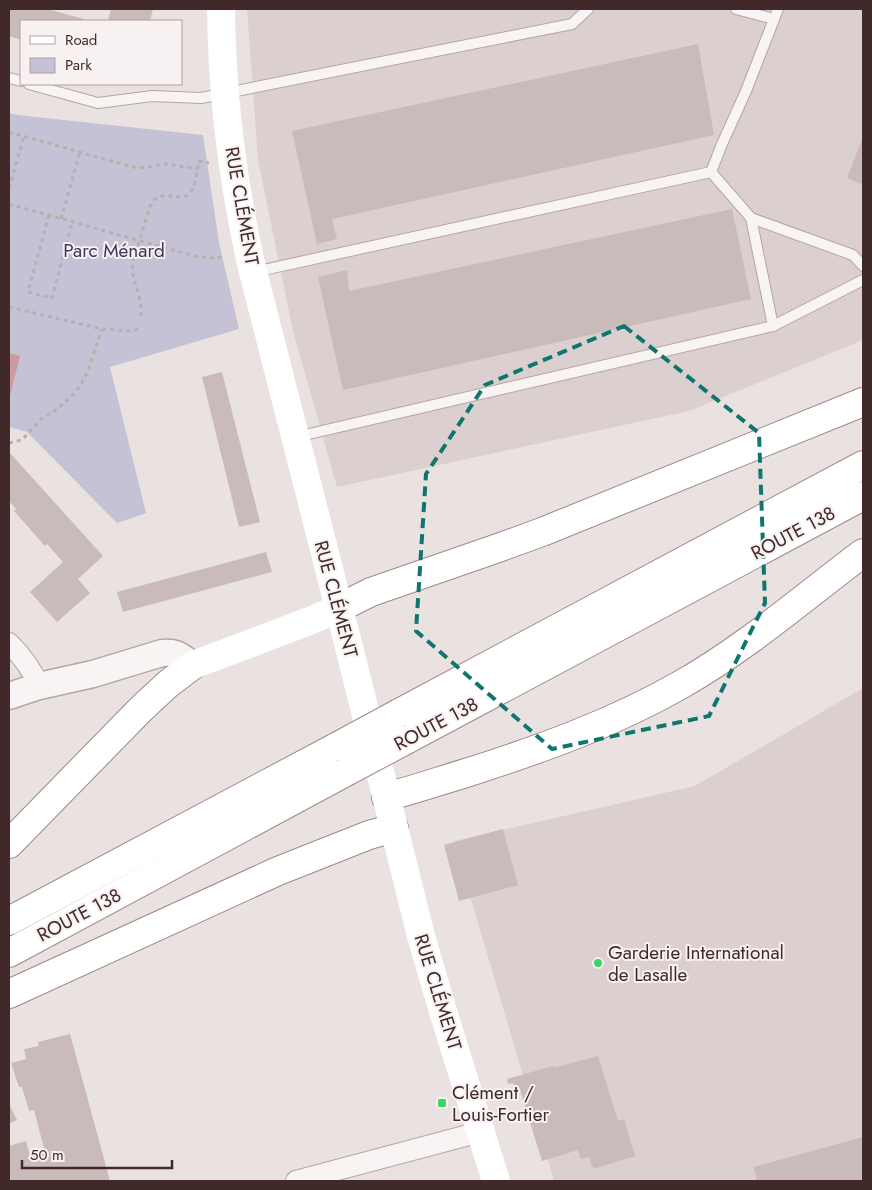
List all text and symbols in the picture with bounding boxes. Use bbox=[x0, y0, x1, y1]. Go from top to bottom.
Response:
legend bbox=[20, 20, 182, 85]
text: Road bbox=[65, 29, 97, 51]
text: Park bbox=[65, 54, 92, 76]
street label: RUE CLÉMENT bbox=[218, 145, 266, 268]
park label: Parc Ménard bbox=[63, 237, 165, 264]
street label: ROUTE 138 bbox=[746, 500, 840, 566]
street label: RUE CLÉMENT bbox=[307, 537, 365, 661]
street label: ROUTE 138 bbox=[389, 691, 483, 757]
street label: ROUTE 138 bbox=[32, 882, 126, 948]
street label: RUE CLÉMENT bbox=[408, 931, 469, 1054]
place label: Garderie International de Lasalle bbox=[608, 939, 784, 988]
marker: Garderie International de Lasalle bbox=[592, 957, 604, 969]
place label: Clément / Louis-Fortier bbox=[452, 1079, 550, 1128]
marker: Clément / Louis-Fortier bbox=[436, 1097, 448, 1109]
scale bar bbox=[22, 1138, 172, 1170]
text: 50 m bbox=[30, 1144, 64, 1166]

